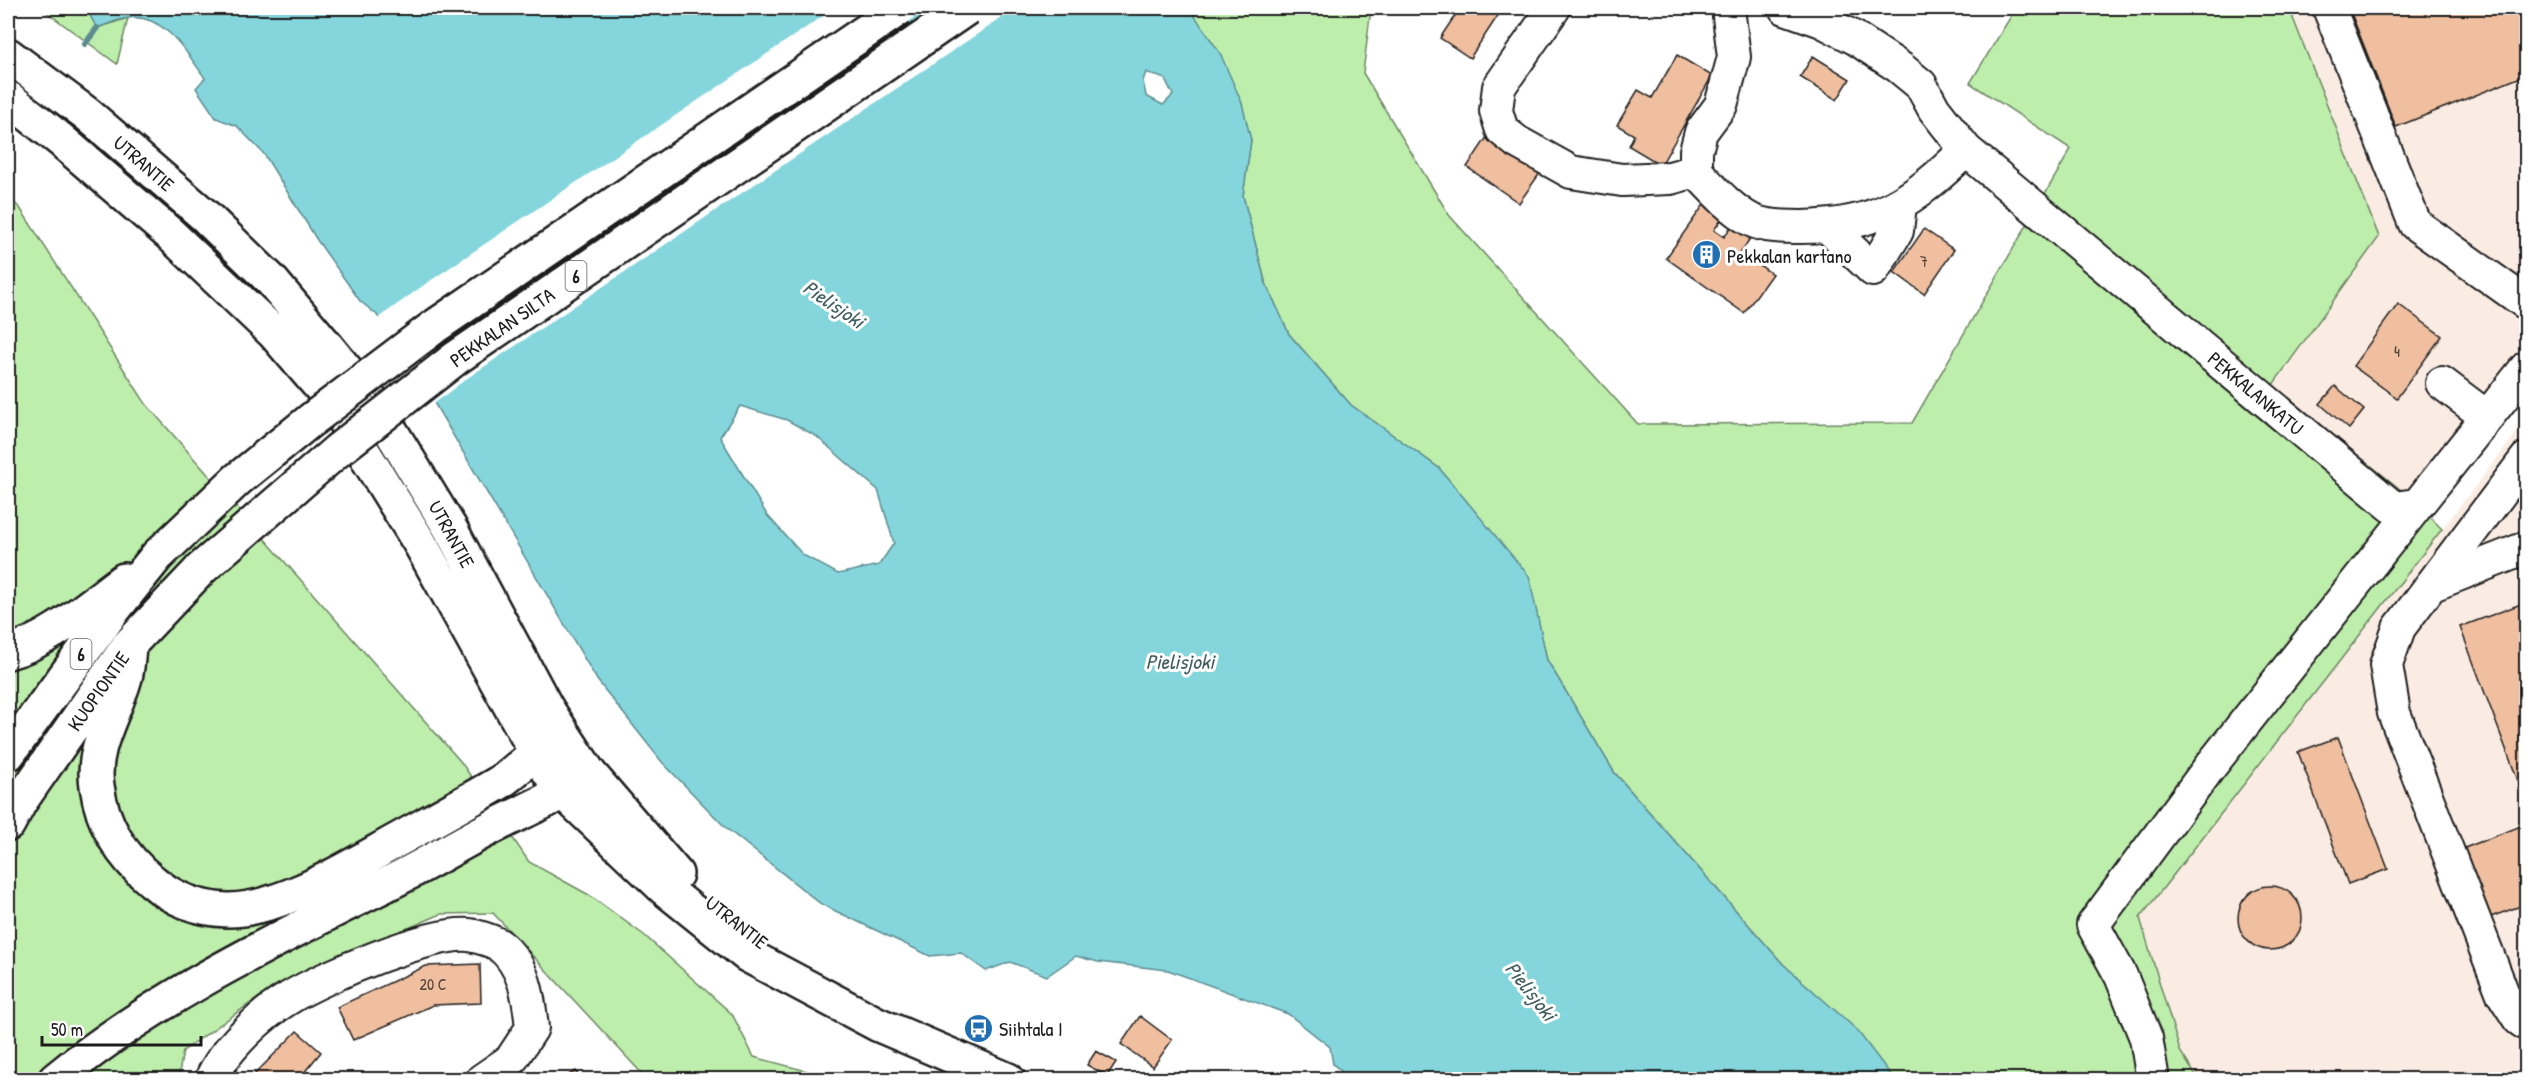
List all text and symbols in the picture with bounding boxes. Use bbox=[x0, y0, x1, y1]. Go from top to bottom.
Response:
street label: UTRANTIE bbox=[108, 129, 180, 197]
building icon: Pekkalan kartano bbox=[1690, 239, 1722, 271]
place label: Pekkalan kartano bbox=[1727, 242, 1851, 269]
house number: 7 bbox=[1920, 250, 1928, 272]
road number: 6 bbox=[566, 261, 586, 291]
water label: Pielisjoki bbox=[798, 273, 872, 336]
street label: PEKKALAN SILTA bbox=[444, 281, 560, 373]
house number: 4 bbox=[2394, 340, 2400, 362]
street label: PEKKALANKATU bbox=[2202, 345, 2310, 441]
street label: UTRANTIE bbox=[423, 496, 482, 572]
road number: 6 bbox=[70, 639, 92, 669]
street label: KUOPIONTIE bbox=[61, 646, 135, 736]
water label: Pielisjoki bbox=[1146, 647, 1216, 676]
street label: UTRANTIE bbox=[700, 889, 774, 955]
water label: Pielisjoki bbox=[1499, 955, 1565, 1029]
house number: 20 C bbox=[419, 973, 447, 995]
scale bar bbox=[42, 1009, 201, 1047]
bus stop icon: Siihtala I bbox=[962, 1012, 994, 1044]
place label: Siihtala I bbox=[999, 1015, 1063, 1042]
text: 50 m bbox=[51, 1017, 83, 1042]

